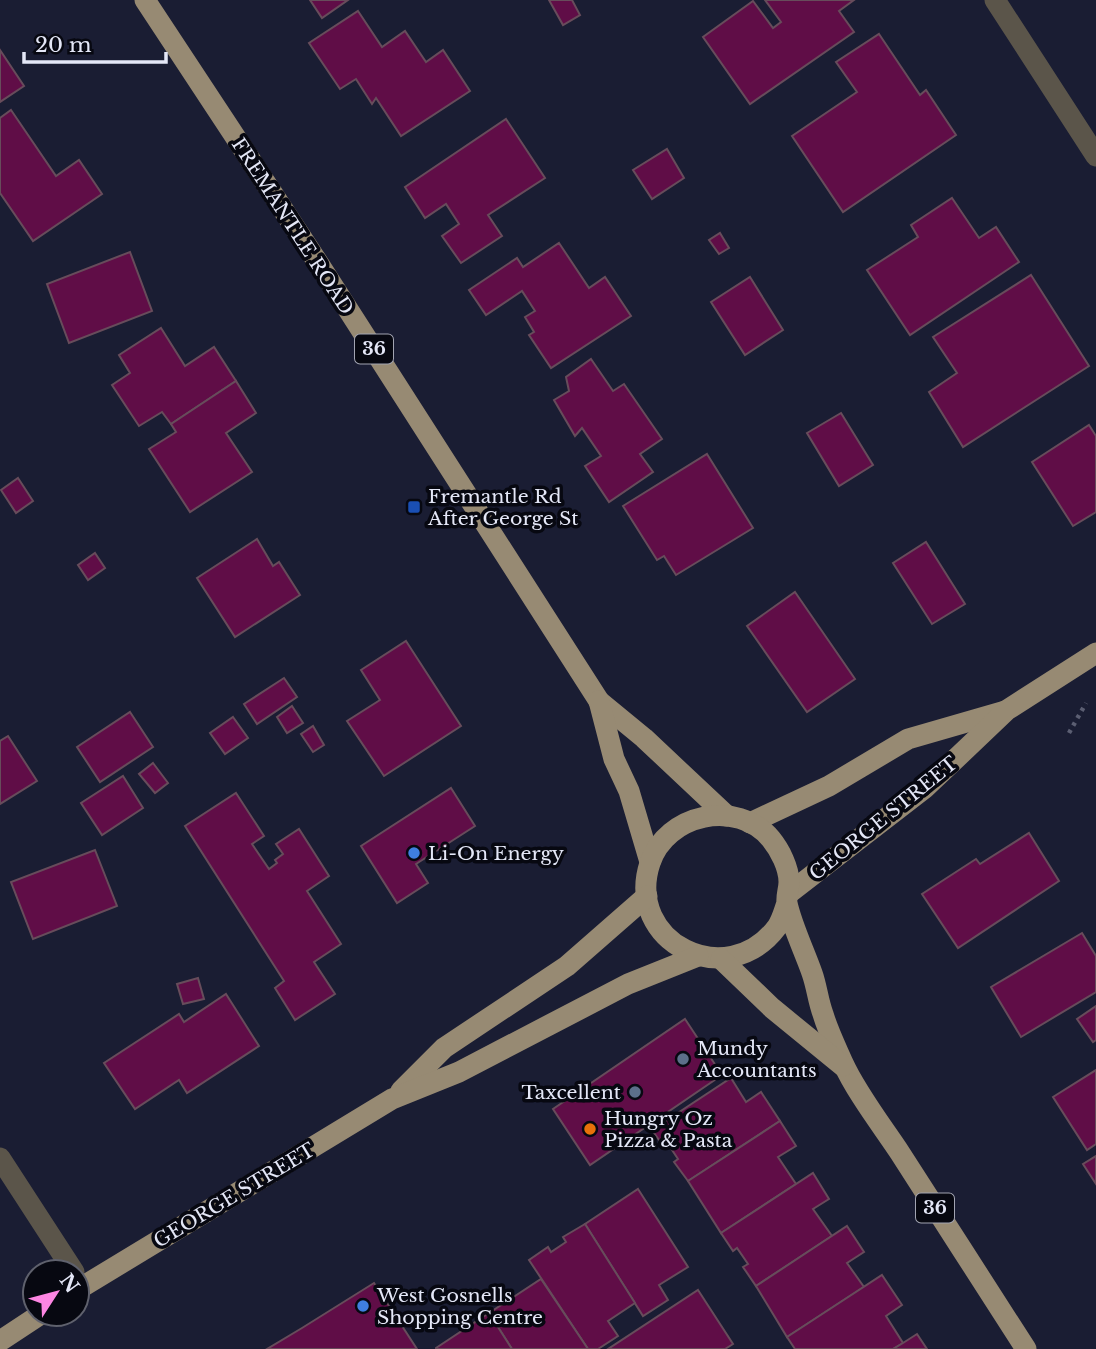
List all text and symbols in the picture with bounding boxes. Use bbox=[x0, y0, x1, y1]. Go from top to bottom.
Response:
scale bar bbox=[24, 21, 166, 65]
text: 20 m bbox=[35, 32, 92, 58]
street label: FREMANTLE ROAD bbox=[227, 134, 358, 319]
road number: 36 bbox=[355, 334, 393, 363]
place label: Fremantle Rd After George St bbox=[427, 485, 579, 530]
marker: Fremantle Rd After George St bbox=[406, 499, 422, 515]
street label: GEORGE STREET bbox=[805, 752, 962, 885]
place label: Li-On Energy bbox=[428, 842, 564, 865]
marker: Li-On Energy bbox=[406, 845, 422, 861]
place label: Mundy Accountants bbox=[696, 1037, 817, 1082]
marker: Mundy Accountants bbox=[675, 1051, 691, 1067]
place label: Taxcellent bbox=[521, 1081, 622, 1104]
marker: Taxcellent bbox=[627, 1084, 643, 1100]
place label: Hungry Oz Pizza & Pasta bbox=[604, 1107, 733, 1152]
marker: Hungry Oz Pizza & Pasta bbox=[582, 1121, 598, 1137]
street label: GEORGE STREET bbox=[150, 1138, 319, 1253]
road number: 36 bbox=[916, 1194, 954, 1223]
north arrow bbox=[21, 1258, 91, 1328]
text: N bbox=[55, 1269, 84, 1297]
place label: West Gosnells Shopping Centre bbox=[376, 1284, 543, 1329]
marker: West Gosnells Shopping Centre bbox=[355, 1298, 371, 1314]

